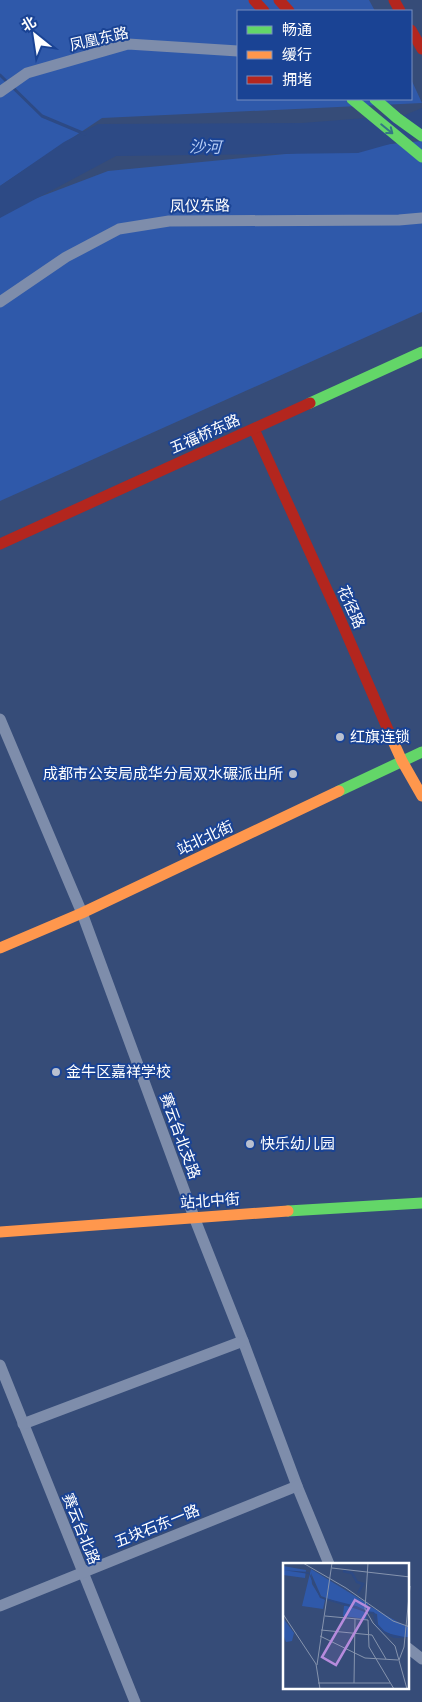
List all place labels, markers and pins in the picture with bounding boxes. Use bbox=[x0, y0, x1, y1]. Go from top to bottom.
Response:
place label: 红旗连锁 bbox=[350, 728, 410, 746]
marker: 红旗连锁 bbox=[334, 731, 346, 743]
place label: 成都市公安局成华分局双水碾派出所 bbox=[43, 765, 283, 783]
marker: 成都市公安局成华分局双水碾派出所 bbox=[287, 768, 299, 780]
place label: 金牛区嘉祥学校 bbox=[66, 1063, 171, 1081]
marker: 金牛区嘉祥学校 bbox=[50, 1066, 62, 1078]
place label: 快乐幼儿园 bbox=[260, 1135, 335, 1153]
marker: 快乐幼儿园 bbox=[244, 1138, 256, 1150]

